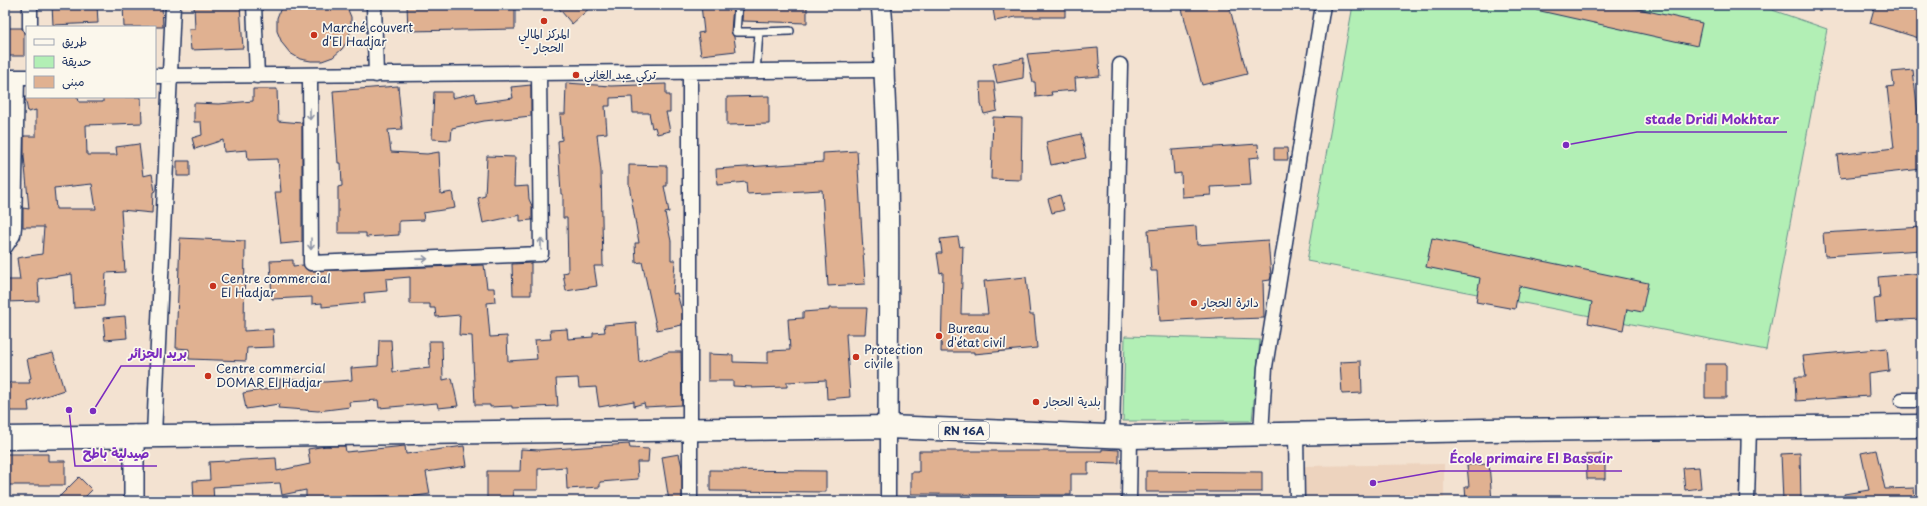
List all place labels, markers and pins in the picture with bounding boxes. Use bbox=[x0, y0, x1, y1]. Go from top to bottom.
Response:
marker: المركز المالي - الحجار bbox=[539, 16, 549, 26]
place label: Marché couvert d'El Hadjar bbox=[322, 18, 413, 50]
place label: المركز المالي - الحجار bbox=[518, 24, 570, 56]
marker: Marché couvert d'El Hadjar bbox=[309, 30, 319, 40]
place label: تركي عبد الغاني bbox=[584, 65, 657, 86]
marker: تركي عبد الغاني bbox=[571, 70, 581, 80]
callout: stade Dridi Mokhtar bbox=[1637, 107, 1787, 132]
place label: Centre commercial El Hadjar bbox=[221, 269, 331, 301]
marker: Centre commercial El Hadjar bbox=[208, 281, 218, 291]
place label: دائرة الحجار bbox=[1201, 293, 1259, 311]
marker: دائرة الحجار bbox=[1189, 298, 1199, 308]
place label: Bureau d'état civil bbox=[947, 319, 1006, 351]
marker: Bureau d'état civil bbox=[934, 331, 944, 341]
place label: Protection civile bbox=[864, 340, 923, 372]
callout: بريد الجزائر bbox=[121, 341, 195, 366]
marker: Protection civile bbox=[851, 352, 861, 362]
place label: Centre commercial DOMAR El Hadjar bbox=[216, 359, 326, 391]
marker: Centre commercial DOMAR El Hadjar bbox=[203, 371, 213, 381]
place label: بلدية الحجار bbox=[1043, 392, 1101, 410]
marker: بلدية الحجار bbox=[1031, 397, 1041, 407]
callout: صيدلية باطح bbox=[75, 441, 157, 466]
callout: École primaire El Bassair bbox=[1440, 446, 1622, 471]

